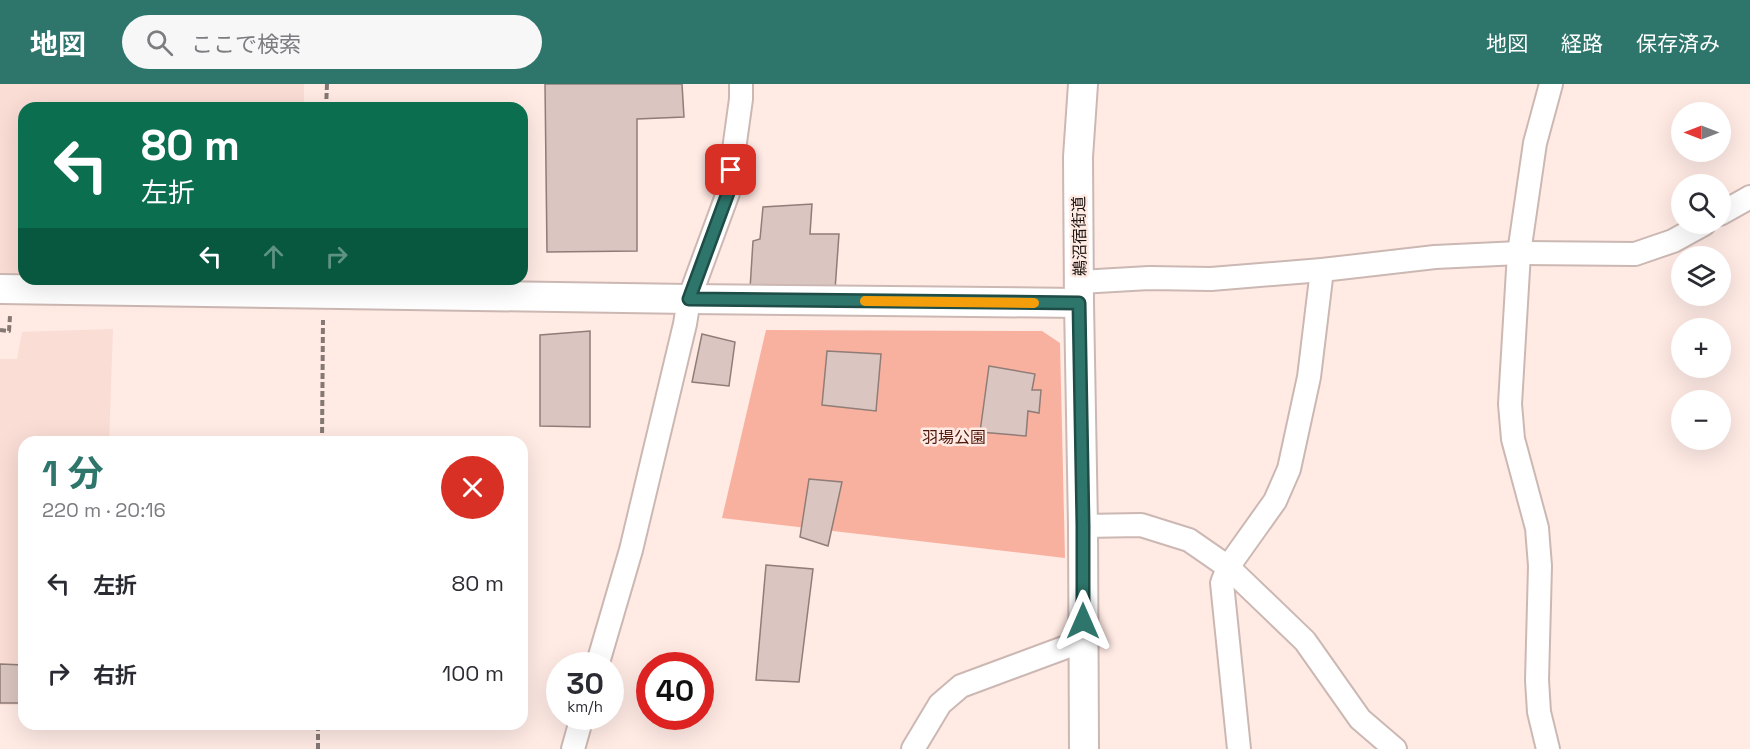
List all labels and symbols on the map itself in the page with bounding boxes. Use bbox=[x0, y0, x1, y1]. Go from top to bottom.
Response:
north arrow bbox=[1671, 102, 1731, 162]
pin bbox=[705, 144, 756, 195]
street label: 鵜沼宿街道 bbox=[1068, 196, 1091, 276]
park label: 羽場公園 bbox=[922, 427, 986, 448]
position arrow bbox=[1051, 589, 1115, 653]
speed limit sign: 40 bbox=[636, 652, 714, 730]

